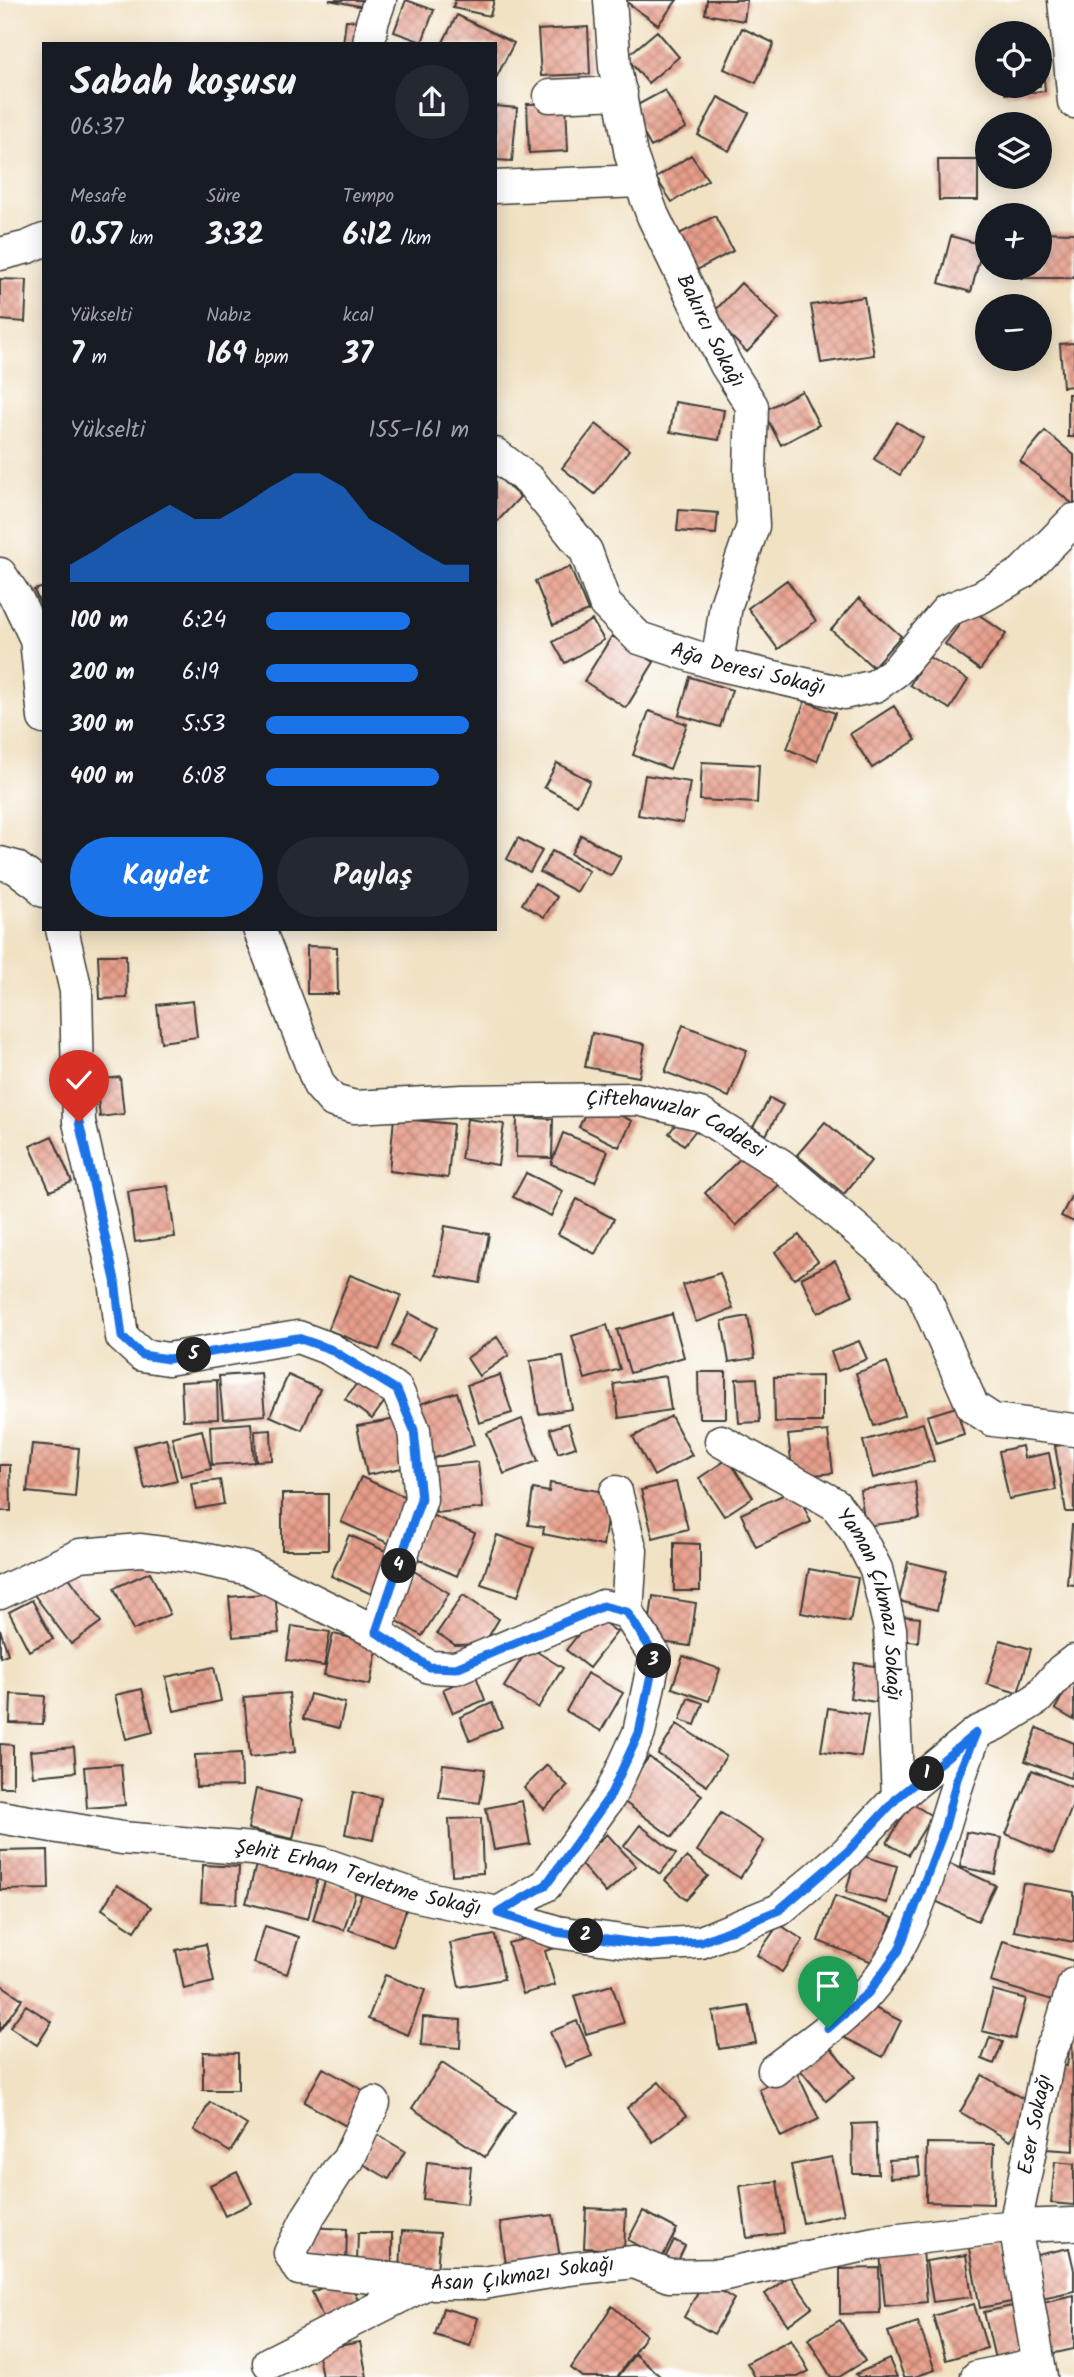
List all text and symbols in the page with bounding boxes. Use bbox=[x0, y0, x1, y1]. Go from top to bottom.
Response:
map controls bbox=[975, 21, 1052, 371]
button: locate bbox=[975, 21, 1052, 98]
text: Sabah koşusu bbox=[70, 54, 296, 114]
button: share bbox=[395, 65, 469, 139]
text: 06:37 bbox=[70, 110, 124, 146]
button: layers bbox=[975, 112, 1052, 189]
text: Mesafe bbox=[70, 182, 126, 212]
text: Süre bbox=[206, 182, 240, 212]
text: Tempo bbox=[343, 182, 394, 212]
button: + bbox=[975, 203, 1052, 280]
text: 0.57 bbox=[70, 212, 122, 260]
text: 3:32 bbox=[206, 212, 264, 260]
text: 6:12 bbox=[343, 212, 393, 260]
text: km bbox=[122, 224, 154, 254]
text: /km bbox=[393, 224, 431, 254]
street label: Bakırcı Sokağı bbox=[667, 268, 753, 395]
button: − bbox=[975, 294, 1052, 371]
text: Yükselti bbox=[70, 301, 132, 331]
text: Nabız bbox=[206, 301, 251, 331]
text: kcal bbox=[343, 301, 374, 331]
text: 7 bbox=[70, 331, 84, 379]
text: 169 bbox=[206, 331, 247, 379]
text: 37 bbox=[343, 331, 373, 379]
text: m bbox=[84, 343, 107, 373]
text: bpm bbox=[247, 343, 289, 373]
text: Yükselti bbox=[70, 413, 145, 449]
text: 155–161 m bbox=[368, 413, 469, 449]
text: 100 m bbox=[70, 603, 128, 639]
text: 6:24 bbox=[182, 603, 226, 639]
street label: Ağa Deresi Sokağı bbox=[667, 633, 829, 705]
text: 200 m bbox=[70, 655, 135, 691]
text: 6:19 bbox=[182, 655, 219, 691]
text: 300 m bbox=[70, 707, 134, 743]
text: 5:53 bbox=[182, 707, 226, 743]
text: 400 m bbox=[70, 759, 134, 795]
text: 6:08 bbox=[182, 759, 226, 795]
button: Kaydet bbox=[70, 837, 263, 917]
button: Paylaş bbox=[277, 837, 469, 917]
pin bbox=[49, 1050, 109, 1122]
icon: check bbox=[60, 1061, 98, 1099]
street label: Çiftehavuzlar Caddesi bbox=[586, 1082, 772, 1168]
pin: 5 bbox=[176, 1338, 212, 1372]
text: 5 bbox=[189, 1339, 198, 1369]
street label: Yaman Çıkmazı Sokağı bbox=[827, 1501, 910, 1701]
pin: 4 bbox=[382, 1548, 416, 1584]
text: 4 bbox=[393, 1550, 404, 1580]
pin: 3 bbox=[636, 1644, 672, 1678]
text: 3 bbox=[648, 1645, 659, 1675]
pin: 1 bbox=[909, 1756, 944, 1792]
text: 1 bbox=[924, 1758, 929, 1788]
street label: Şehit Erhan Terletme Sokağı bbox=[233, 1831, 484, 1925]
pin: 2 bbox=[568, 1918, 604, 1954]
text: 2 bbox=[580, 1920, 591, 1950]
pin bbox=[798, 1956, 858, 2028]
icon: arrive bbox=[809, 1967, 847, 2005]
street label: Eser Sokağı bbox=[1009, 2071, 1061, 2177]
street label: Asan Çıkmazı Sokağı bbox=[431, 2248, 616, 2300]

